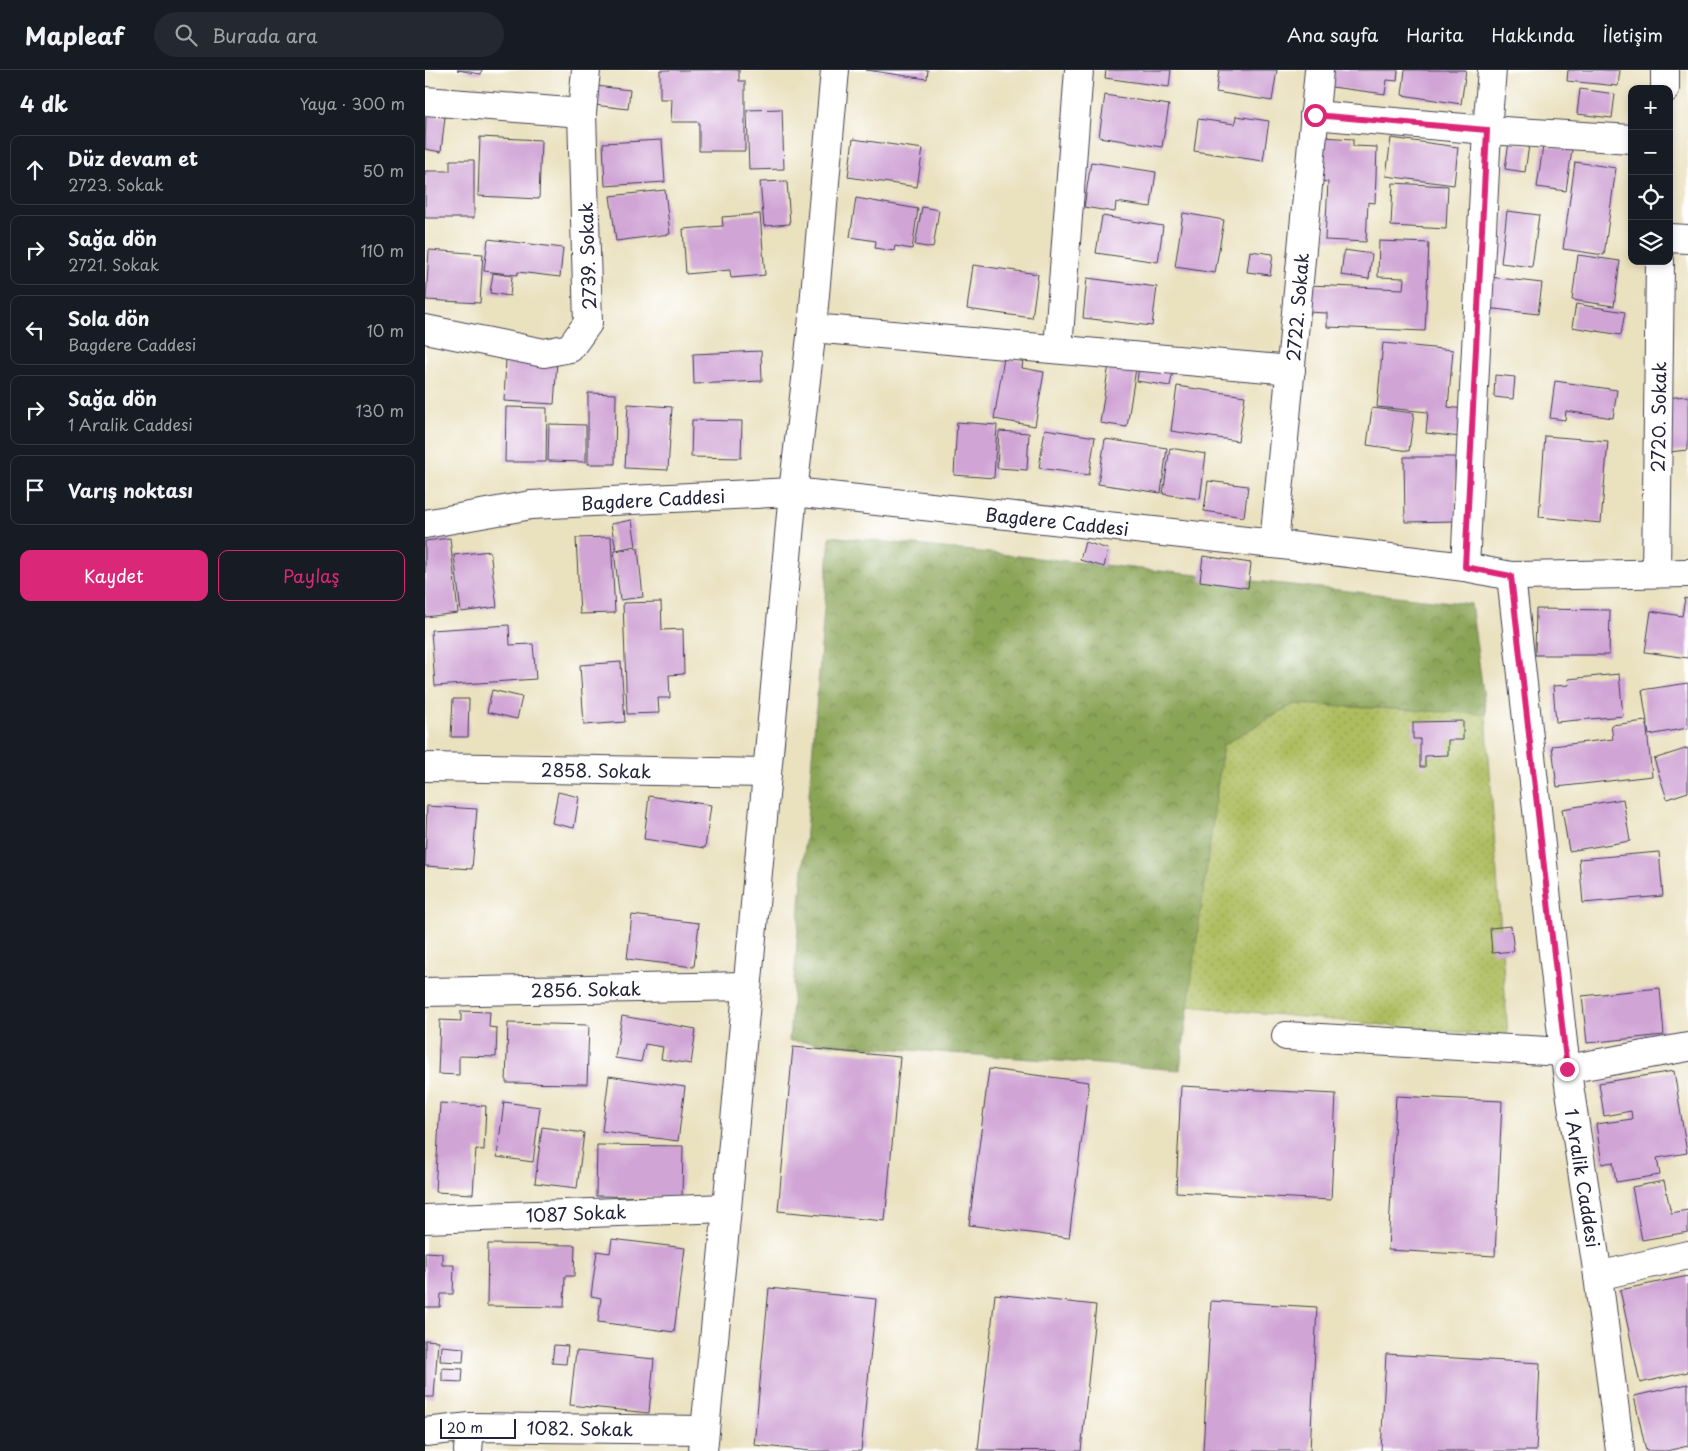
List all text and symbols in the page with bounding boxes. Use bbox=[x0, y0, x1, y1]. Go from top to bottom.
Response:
search box bbox=[154, 12, 504, 57]
text: Mapleaf bbox=[25, 17, 124, 53]
icon: search bbox=[172, 21, 200, 49]
text: Burada ara bbox=[212, 21, 318, 49]
text: Ana sayfa bbox=[1287, 21, 1378, 48]
text: Harita bbox=[1406, 21, 1463, 48]
text: Hakkında bbox=[1491, 21, 1575, 48]
text: İletişim bbox=[1603, 21, 1663, 48]
map controls bbox=[1628, 85, 1673, 265]
button: + bbox=[1628, 85, 1673, 130]
text: 4 dk bbox=[20, 87, 68, 119]
text: Yaya · 300 m bbox=[300, 91, 405, 115]
route start bbox=[1304, 104, 1327, 127]
button: − bbox=[1628, 130, 1673, 175]
text: Düz devam et bbox=[68, 144, 198, 172]
icon: ahead bbox=[21, 156, 49, 184]
text: 50 m bbox=[363, 158, 404, 182]
text: 2723. Sokak bbox=[68, 172, 164, 196]
button: locate bbox=[1628, 175, 1673, 220]
street label: 2739. Sokak bbox=[572, 202, 602, 310]
button: layers bbox=[1628, 220, 1673, 265]
text: Sağa dön bbox=[68, 224, 157, 252]
icon: right bbox=[21, 236, 49, 264]
text: 110 m bbox=[361, 238, 404, 262]
text: 2721. Sokak bbox=[68, 252, 159, 276]
street label: 2722. Sokak bbox=[1279, 252, 1315, 362]
text: Sola dön bbox=[68, 304, 149, 332]
icon: left bbox=[21, 316, 49, 344]
text: 10 m bbox=[367, 318, 404, 342]
text: Bagdere Caddesi bbox=[68, 332, 196, 356]
street label: 2720. Sokak bbox=[1644, 361, 1672, 473]
text: Sağa dön bbox=[68, 384, 157, 412]
icon: right bbox=[21, 396, 49, 424]
text: 130 m bbox=[356, 398, 404, 422]
text: 1 Aralik Caddesi bbox=[68, 412, 193, 436]
icon: arrive bbox=[21, 476, 49, 504]
text: Varış noktası bbox=[68, 476, 193, 504]
street label: Bagdere Caddesi bbox=[580, 482, 726, 516]
street label: Bagdere Caddesi bbox=[984, 500, 1130, 542]
button: Kaydet bbox=[20, 550, 208, 601]
button: Paylaş bbox=[218, 550, 405, 601]
street label: 2858. Sokak bbox=[541, 756, 651, 784]
street label: 2856. Sokak bbox=[531, 975, 641, 1003]
route end bbox=[1556, 1058, 1579, 1081]
street label: 1 Aralik Caddesi bbox=[1559, 1107, 1607, 1249]
street label: 1087 Sokak bbox=[525, 1198, 627, 1228]
street label: 1082. Sokak bbox=[526, 1414, 634, 1442]
scale bar bbox=[440, 1416, 516, 1439]
text: 20 m bbox=[447, 1417, 483, 1438]

